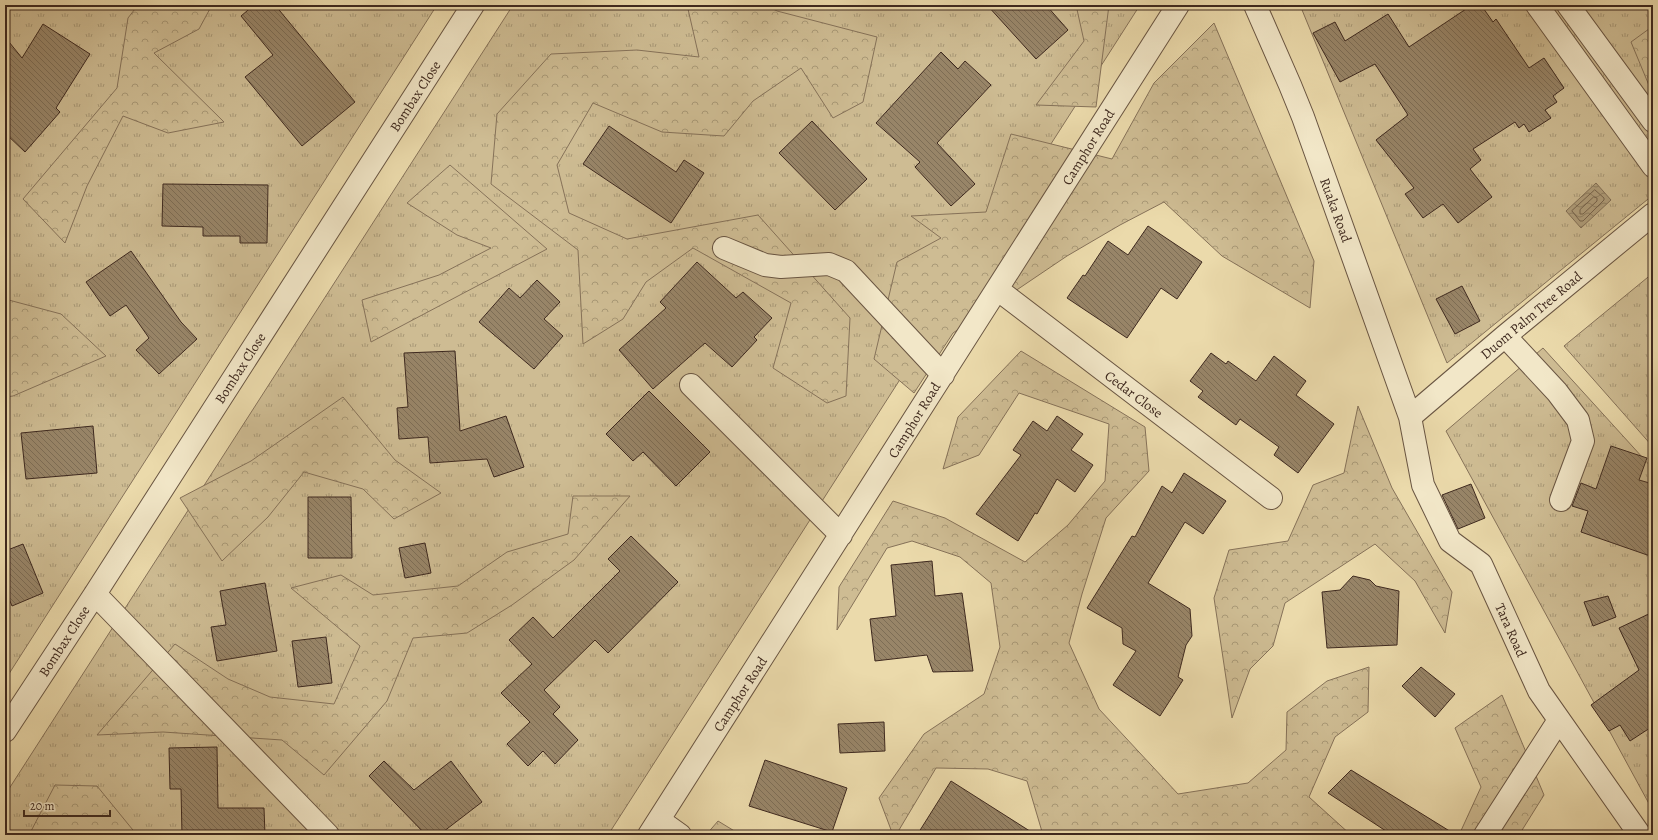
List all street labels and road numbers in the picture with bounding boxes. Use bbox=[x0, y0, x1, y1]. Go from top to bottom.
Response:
street label: Bombax Close bbox=[385, 57, 445, 135]
street label: Camphor Road bbox=[1058, 105, 1120, 189]
street label: Ruaka Road bbox=[1315, 175, 1356, 246]
street label: Duom Palm Tree Road bbox=[1476, 267, 1587, 364]
street label: Bombax Close bbox=[210, 329, 270, 407]
street label: Cedar Close bbox=[1101, 366, 1167, 422]
street label: Camphor Road bbox=[884, 378, 946, 462]
street label: Tara Road bbox=[1490, 600, 1531, 661]
street label: Bombax Close bbox=[34, 602, 94, 680]
street label: Camphor Road bbox=[709, 653, 772, 736]

